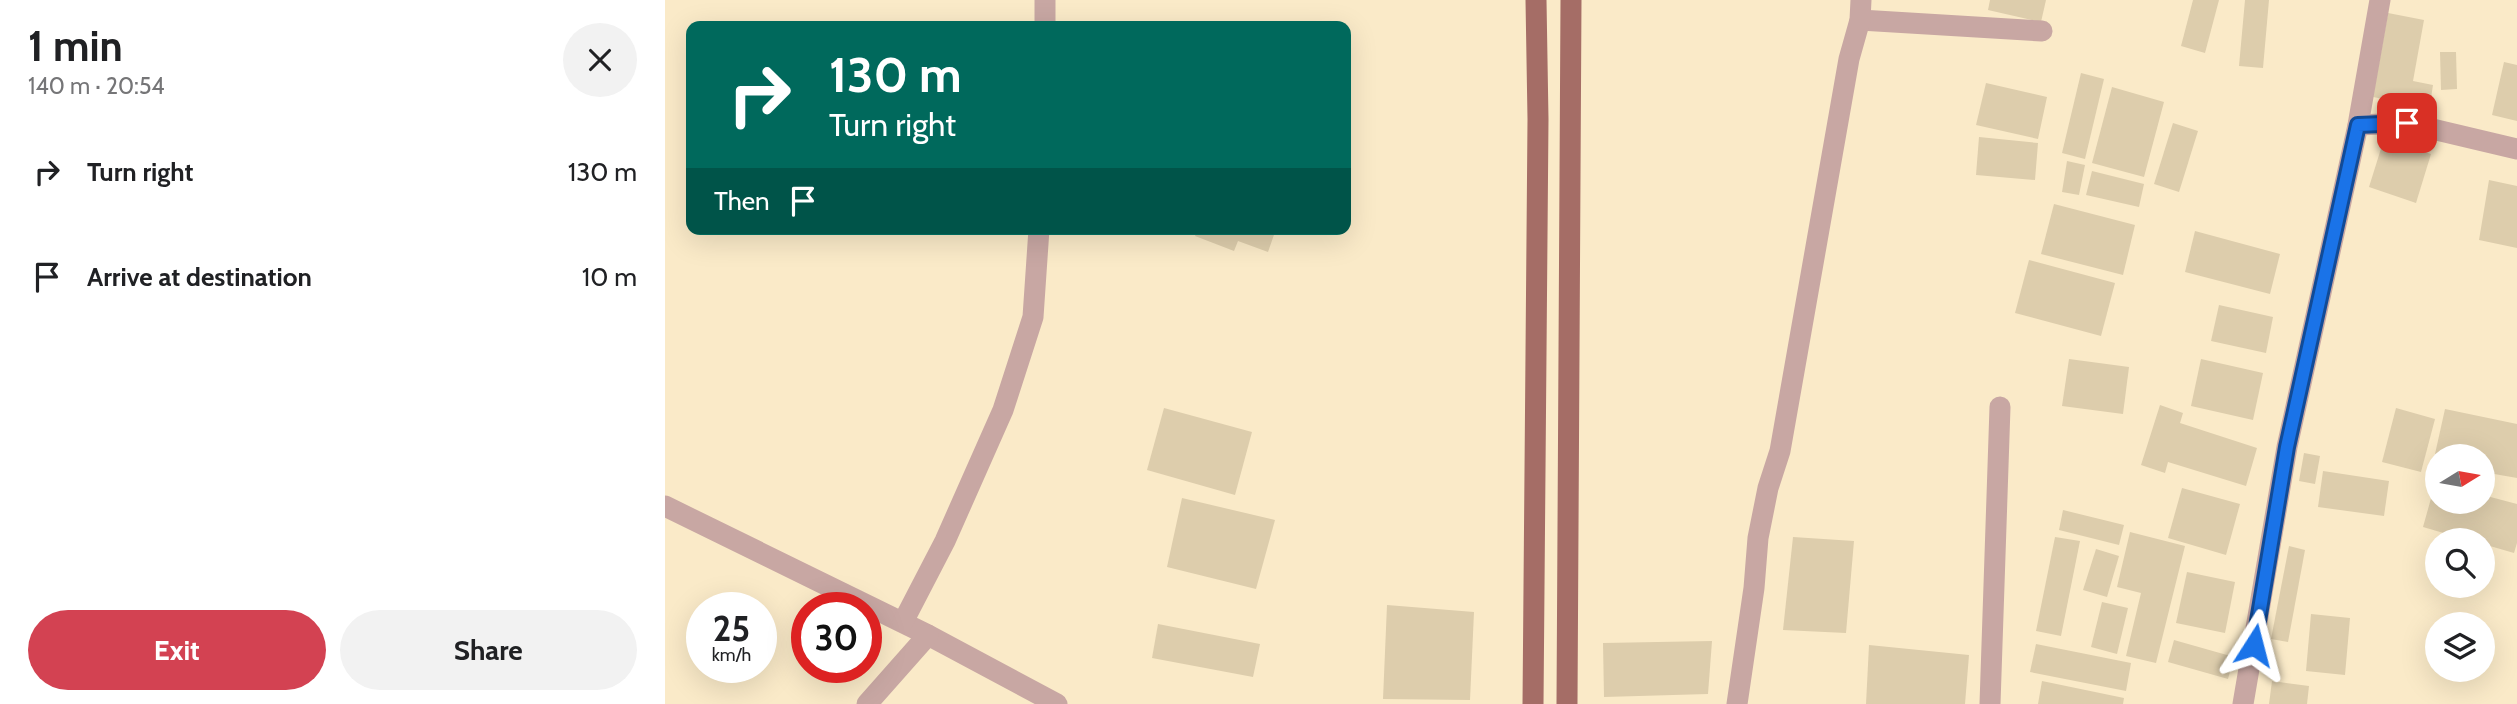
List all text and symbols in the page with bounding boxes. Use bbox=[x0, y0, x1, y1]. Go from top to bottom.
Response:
text: 1 min bbox=[28, 20, 123, 72]
button: close bbox=[563, 23, 637, 97]
text: 130 m bbox=[829, 45, 962, 104]
icon: right bbox=[714, 49, 805, 140]
text: 140 m · 20:54 bbox=[28, 72, 165, 100]
pin bbox=[2377, 93, 2437, 153]
icon: arrive bbox=[2388, 104, 2426, 142]
text: Turn right bbox=[829, 105, 956, 144]
icon: right bbox=[28, 153, 66, 191]
text: Turn right bbox=[87, 156, 193, 188]
text: 130 m bbox=[568, 156, 637, 188]
icon: arrive bbox=[784, 182, 822, 220]
text: Then bbox=[714, 185, 770, 217]
icon: arrive bbox=[28, 258, 66, 296]
text: Arrive at destination bbox=[87, 261, 312, 293]
text: 10 m bbox=[582, 261, 637, 293]
north arrow bbox=[2425, 444, 2495, 514]
map controls bbox=[2425, 444, 2495, 682]
button: search bbox=[2425, 528, 2495, 598]
speed limit sign: 30 bbox=[791, 592, 882, 683]
text: 25 bbox=[713, 607, 750, 650]
position arrow bbox=[2217, 608, 2291, 682]
button: Exit bbox=[28, 610, 326, 690]
button: Share bbox=[340, 610, 637, 690]
button: layers bbox=[2425, 612, 2495, 682]
text: km/h bbox=[712, 644, 751, 666]

